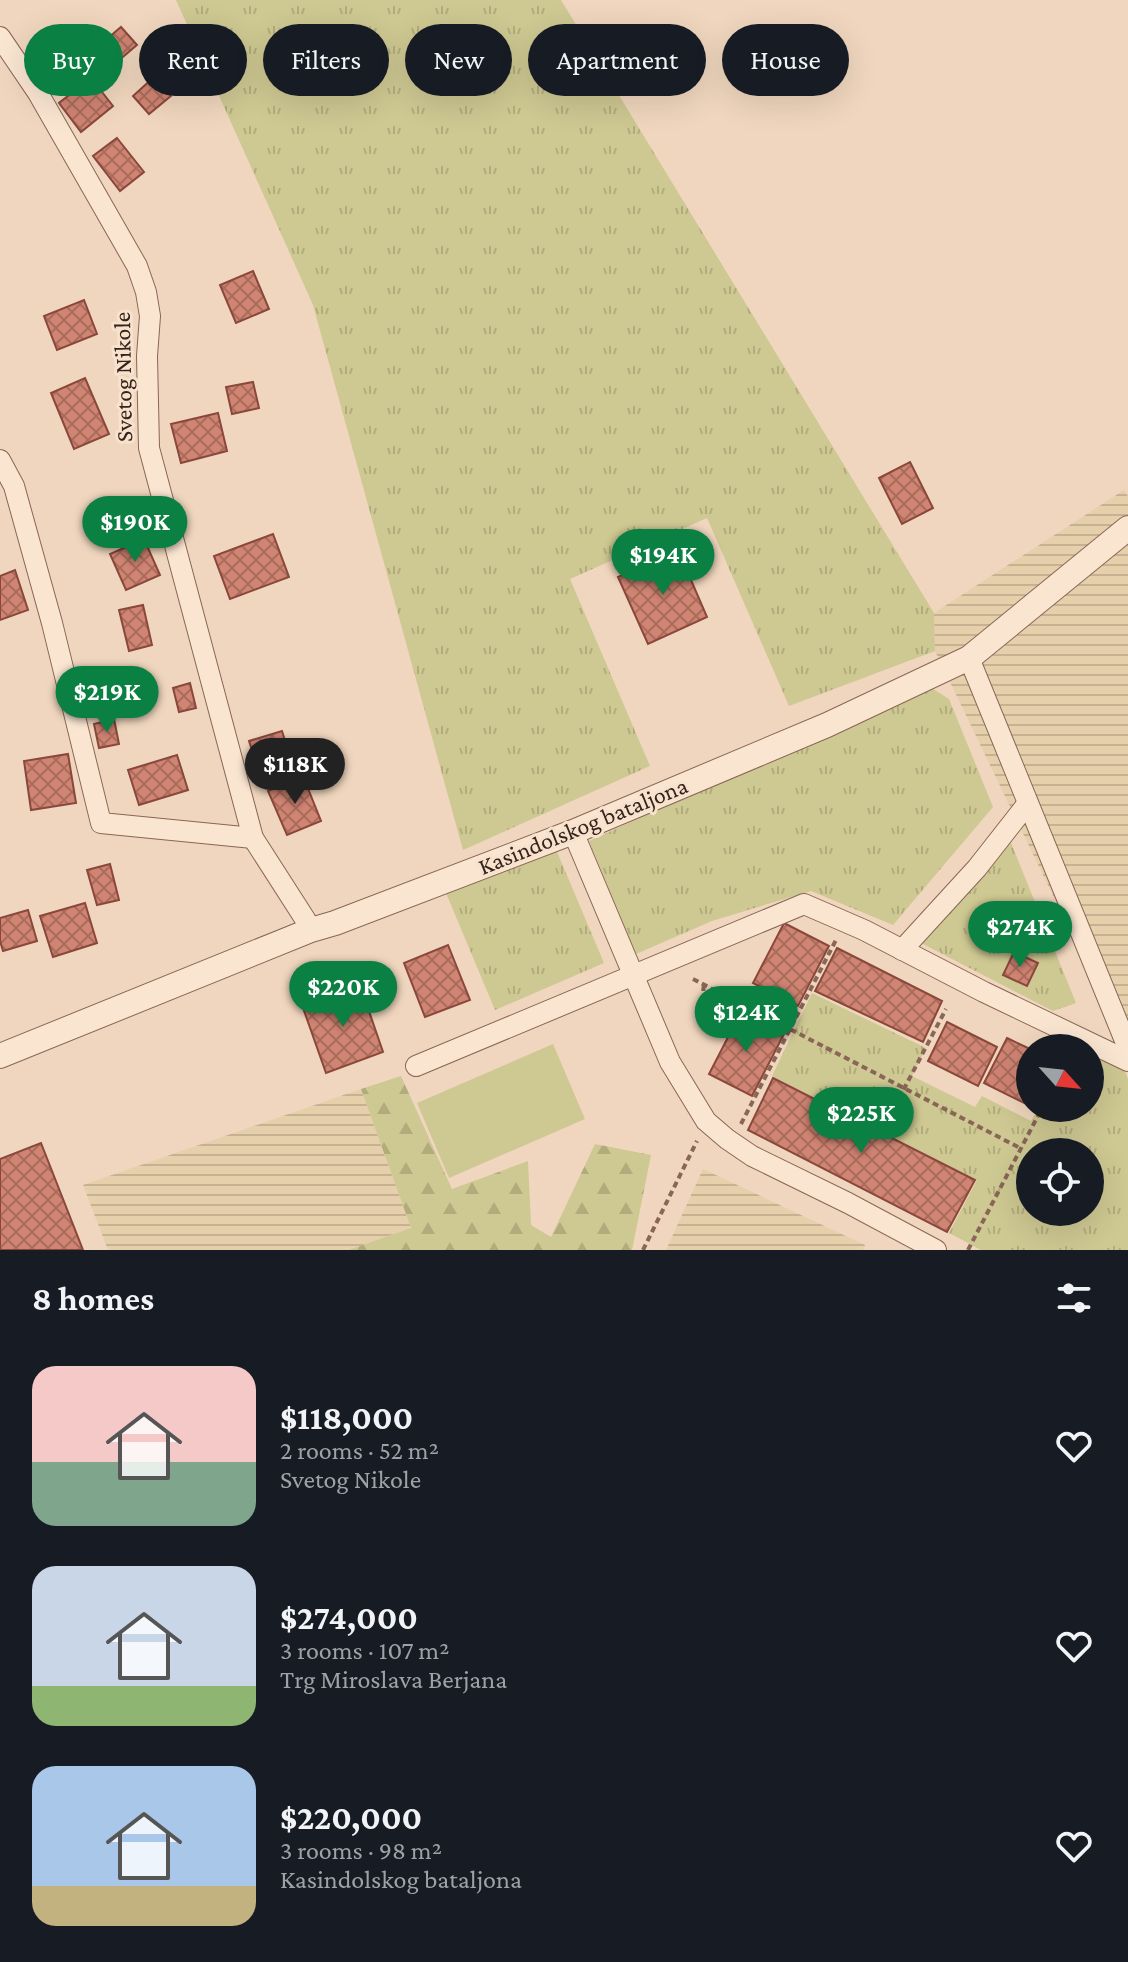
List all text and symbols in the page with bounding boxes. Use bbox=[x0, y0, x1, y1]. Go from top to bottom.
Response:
chip: Buy bbox=[24, 24, 123, 96]
chip: Rent bbox=[139, 24, 247, 96]
chip: Filters bbox=[263, 24, 389, 96]
chip: New bbox=[405, 24, 512, 96]
chip: Apartment bbox=[528, 24, 706, 96]
chip: House bbox=[722, 24, 849, 96]
street label: Svetog Nikole bbox=[108, 312, 137, 442]
pin: $190K bbox=[79, 496, 191, 564]
text: $190K bbox=[100, 507, 170, 536]
pin: $194K bbox=[607, 529, 719, 597]
text: $194K bbox=[629, 540, 697, 569]
pin: $219K bbox=[51, 666, 163, 734]
text: $219K bbox=[74, 677, 140, 706]
pin: $118K bbox=[239, 738, 351, 806]
text: $118K bbox=[263, 749, 327, 778]
street label: Kasindolskog bataljona bbox=[474, 771, 691, 880]
pin: $274K bbox=[964, 901, 1076, 969]
text: $274K bbox=[986, 912, 1054, 941]
pin: $220K bbox=[287, 961, 399, 1029]
text: $220K bbox=[307, 972, 379, 1001]
pin: $124K bbox=[690, 986, 802, 1054]
text: $124K bbox=[713, 997, 779, 1026]
north arrow bbox=[1016, 1034, 1104, 1122]
map controls bbox=[1016, 1034, 1104, 1226]
pin: $225K bbox=[805, 1087, 917, 1155]
text: $225K bbox=[827, 1098, 895, 1127]
button: locate bbox=[1016, 1138, 1104, 1226]
icon: filters bbox=[1052, 1276, 1096, 1320]
text: 8 homes bbox=[32, 1280, 154, 1317]
icon: home bbox=[96, 1398, 192, 1494]
text: $118,000 bbox=[280, 1399, 413, 1436]
icon: heart bbox=[1052, 1424, 1096, 1468]
text: 2 rooms · 52 m² bbox=[280, 1436, 439, 1465]
text: Svetog Nikole bbox=[280, 1465, 421, 1494]
icon: home bbox=[96, 1598, 192, 1694]
text: $274,000 bbox=[280, 1599, 418, 1636]
icon: heart bbox=[1052, 1624, 1096, 1668]
text: 3 rooms · 107 m² bbox=[280, 1636, 449, 1665]
text: Trg Miroslava Berjana bbox=[280, 1665, 507, 1694]
icon: home bbox=[96, 1798, 192, 1894]
text: $220,000 bbox=[280, 1799, 422, 1836]
icon: heart bbox=[1052, 1824, 1096, 1868]
text: 3 rooms · 98 m² bbox=[280, 1836, 442, 1865]
text: Kasindolskog bataljona bbox=[280, 1865, 522, 1894]

